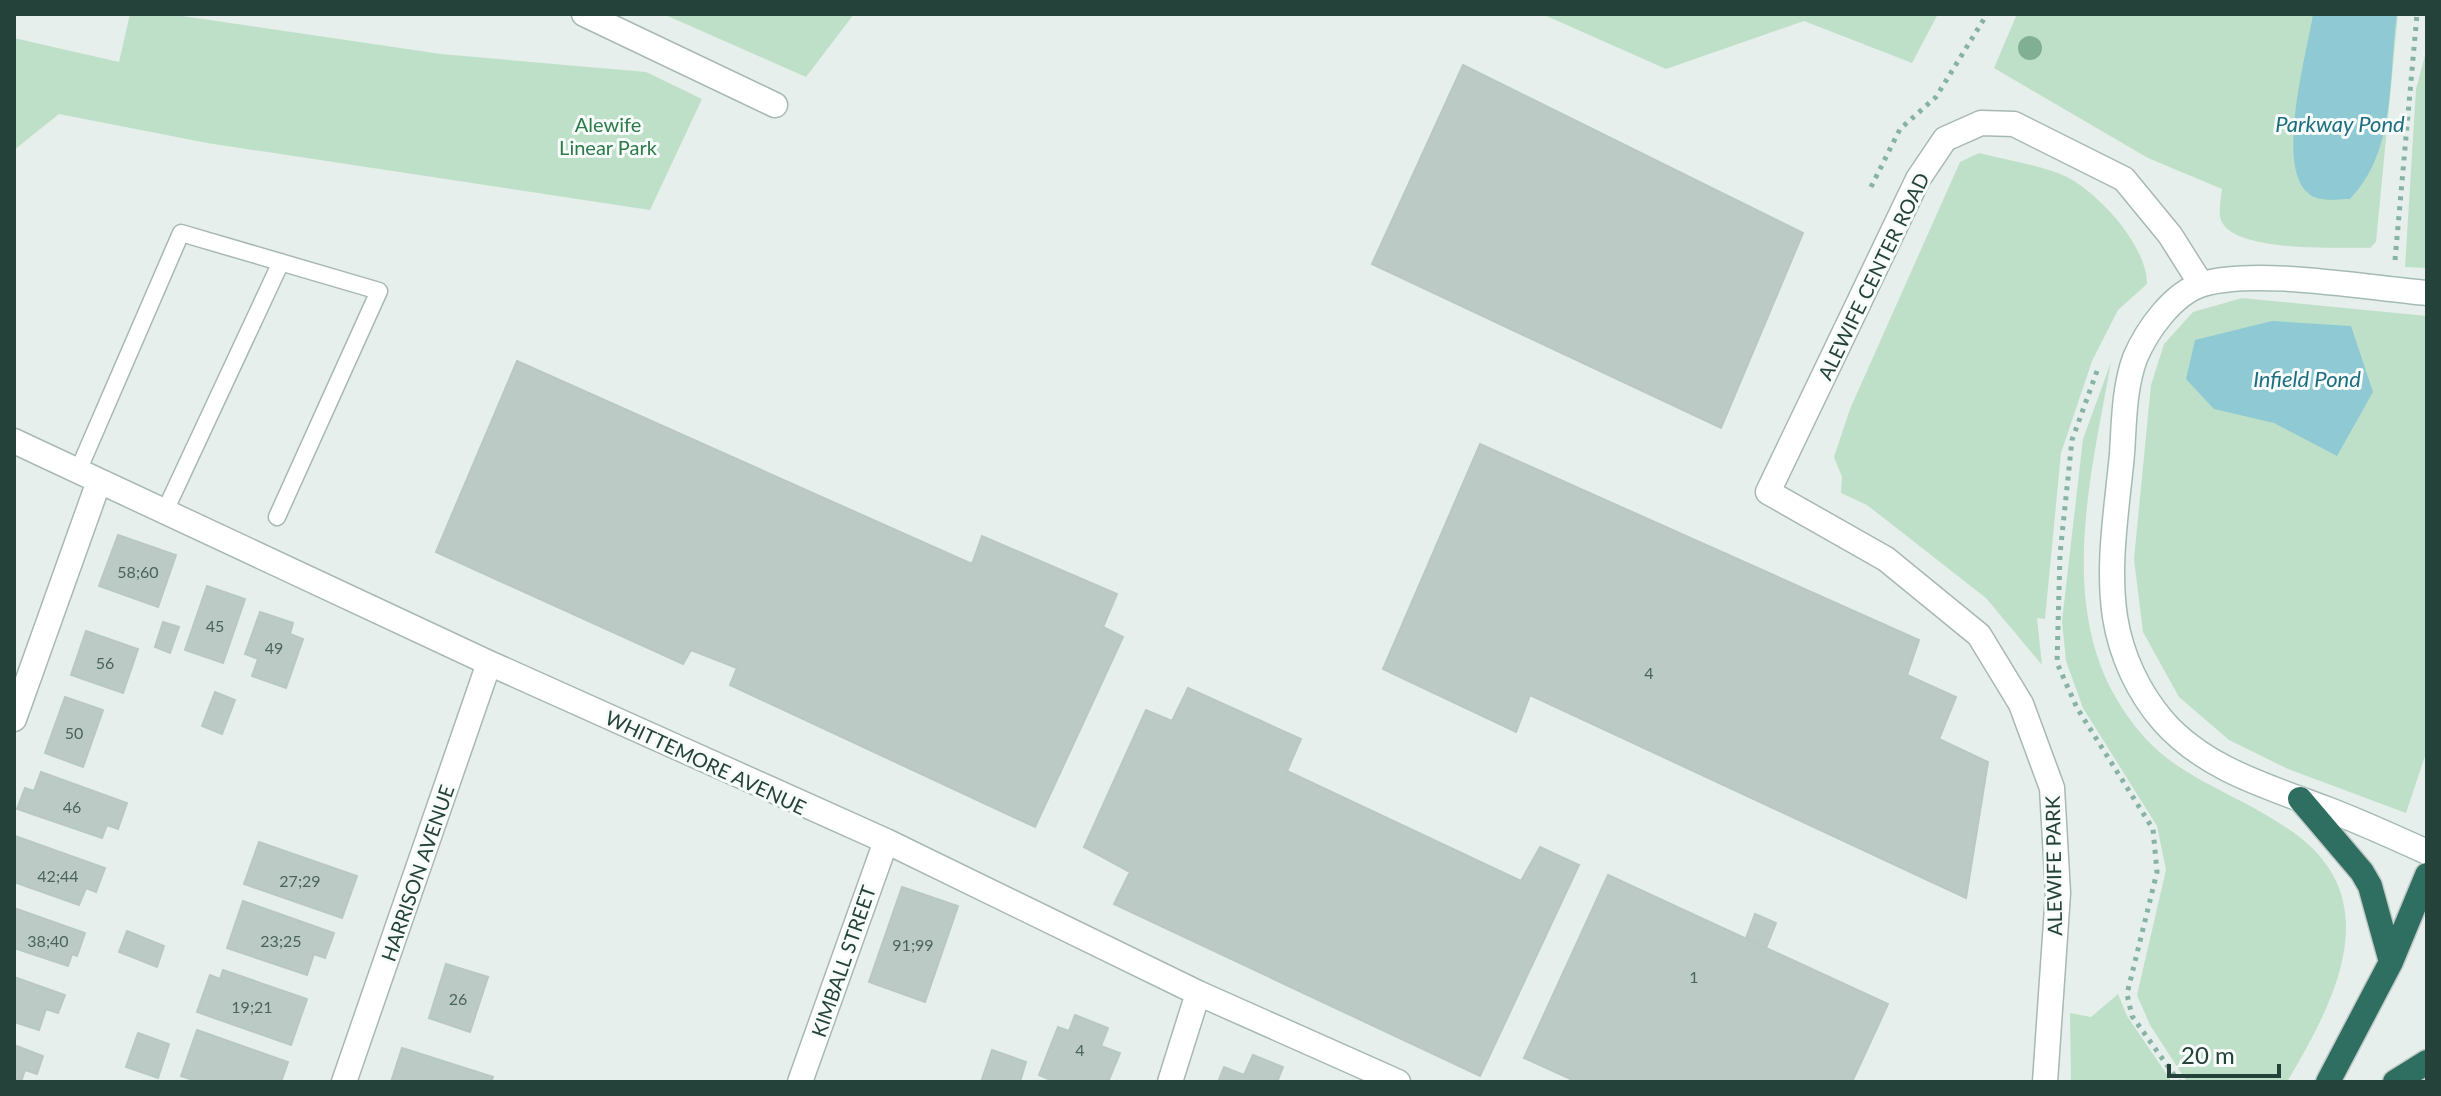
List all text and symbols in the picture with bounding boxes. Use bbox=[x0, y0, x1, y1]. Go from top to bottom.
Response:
water label: Parkway Pond bbox=[2275, 110, 2405, 137]
park label: Alewife Linear Park bbox=[559, 112, 658, 159]
street label: ALEWIFE CENTER ROAD bbox=[1812, 168, 1934, 384]
water label: Infield Pond bbox=[2253, 365, 2361, 392]
house number: 58;60 bbox=[117, 562, 159, 581]
house number: 45 bbox=[206, 616, 224, 635]
house number: 49 bbox=[265, 638, 283, 657]
house number: 56 bbox=[96, 653, 114, 672]
house number: 4 bbox=[1644, 663, 1654, 682]
street label: WHITTEMORE AVENUE bbox=[602, 705, 810, 819]
house number: 50 bbox=[65, 723, 83, 742]
street label: HARRISON AVENUE bbox=[376, 782, 458, 964]
street label: ALEWIFE PARK bbox=[2040, 795, 2066, 936]
house number: 46 bbox=[63, 797, 81, 816]
house number: 42;44 bbox=[37, 866, 79, 885]
house number: 27;29 bbox=[279, 871, 321, 890]
street label: KIMBALL STREET bbox=[806, 882, 880, 1040]
house number: 38;40 bbox=[27, 931, 69, 950]
house number: 23;25 bbox=[260, 931, 302, 950]
house number: 91;99 bbox=[892, 935, 934, 954]
house number: 1 bbox=[1689, 967, 1699, 986]
house number: 26 bbox=[449, 989, 467, 1008]
house number: 19;21 bbox=[231, 997, 273, 1016]
scale bar bbox=[2169, 1028, 2279, 1078]
house number: 4 bbox=[1075, 1040, 1085, 1059]
text: 20 m bbox=[2181, 1040, 2235, 1069]

